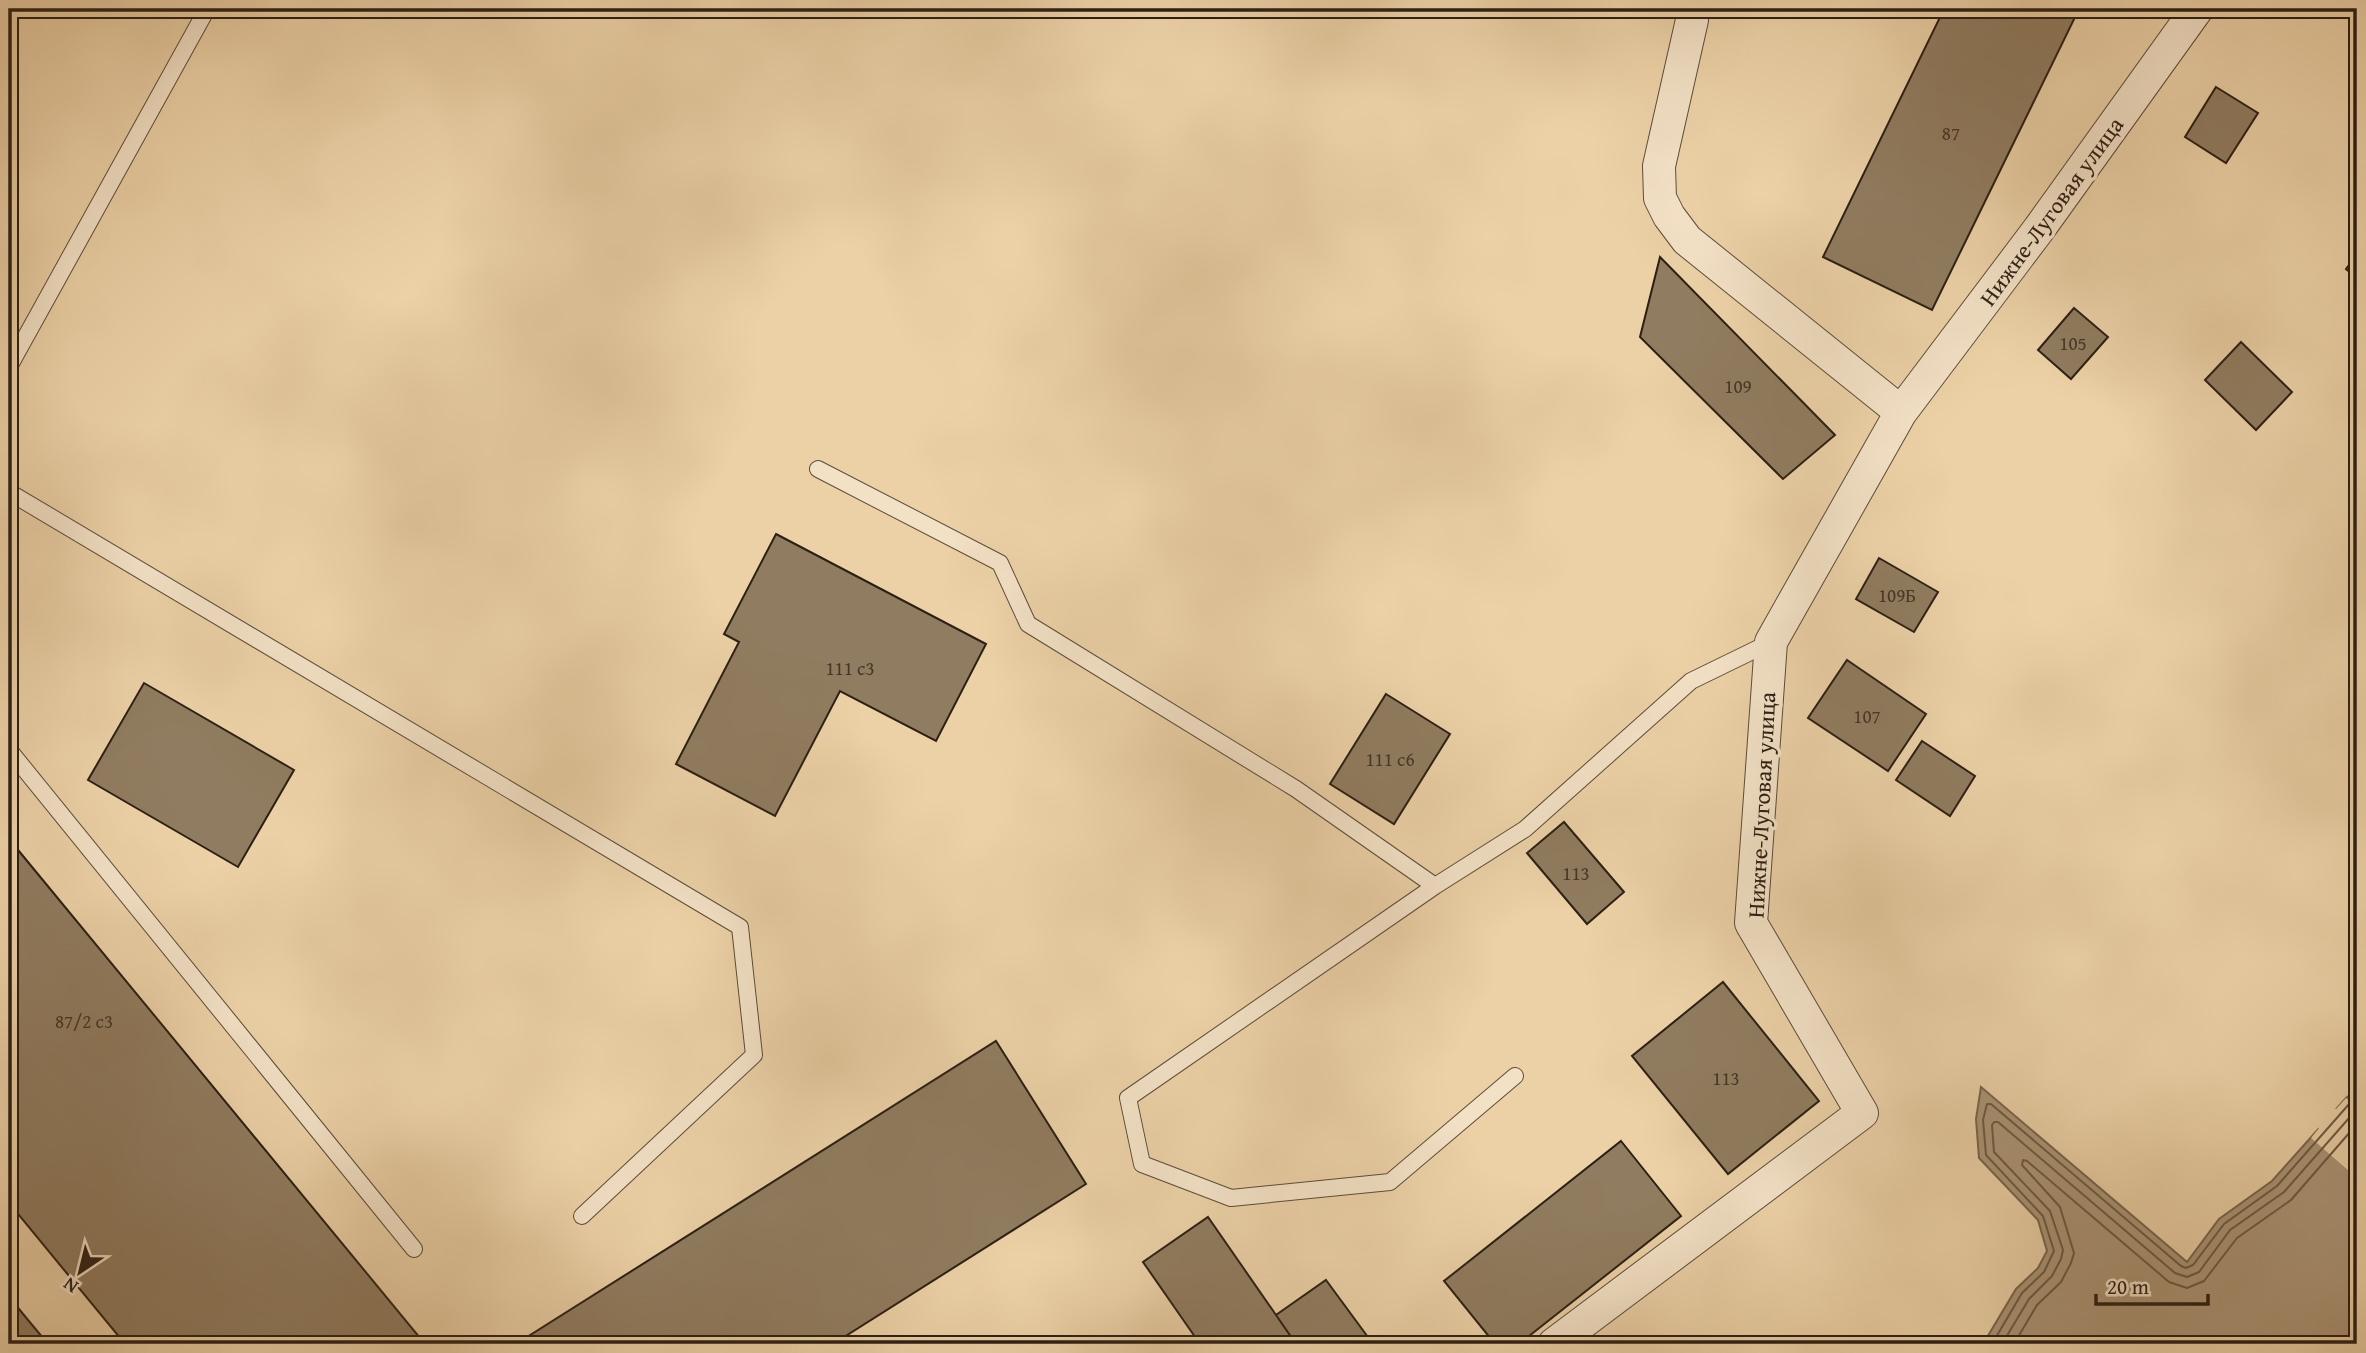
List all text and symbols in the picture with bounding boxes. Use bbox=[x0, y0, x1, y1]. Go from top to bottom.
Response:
street label: Нижне-Луговая улица bbox=[1971, 110, 2131, 312]
house number: 87 bbox=[1942, 119, 1960, 147]
house number: 105 bbox=[2059, 329, 2087, 357]
house number: 109 bbox=[1724, 372, 1752, 400]
house number: 109Б bbox=[1878, 581, 1916, 609]
house number: 111 с3 bbox=[825, 654, 875, 682]
street label: Нижне-Луговая улица bbox=[1739, 691, 1783, 919]
house number: 107 bbox=[1853, 702, 1881, 730]
house number: 111 с6 bbox=[1365, 745, 1415, 773]
house number: 113 bbox=[1562, 859, 1590, 887]
house number: 87/2 с3 bbox=[55, 1007, 113, 1035]
house number: 113 bbox=[1712, 1064, 1740, 1092]
north arrow bbox=[46, 1238, 116, 1308]
scale bar bbox=[2096, 1262, 2208, 1306]
text: N bbox=[57, 1271, 83, 1301]
text: 20 m bbox=[2107, 1271, 2149, 1302]

